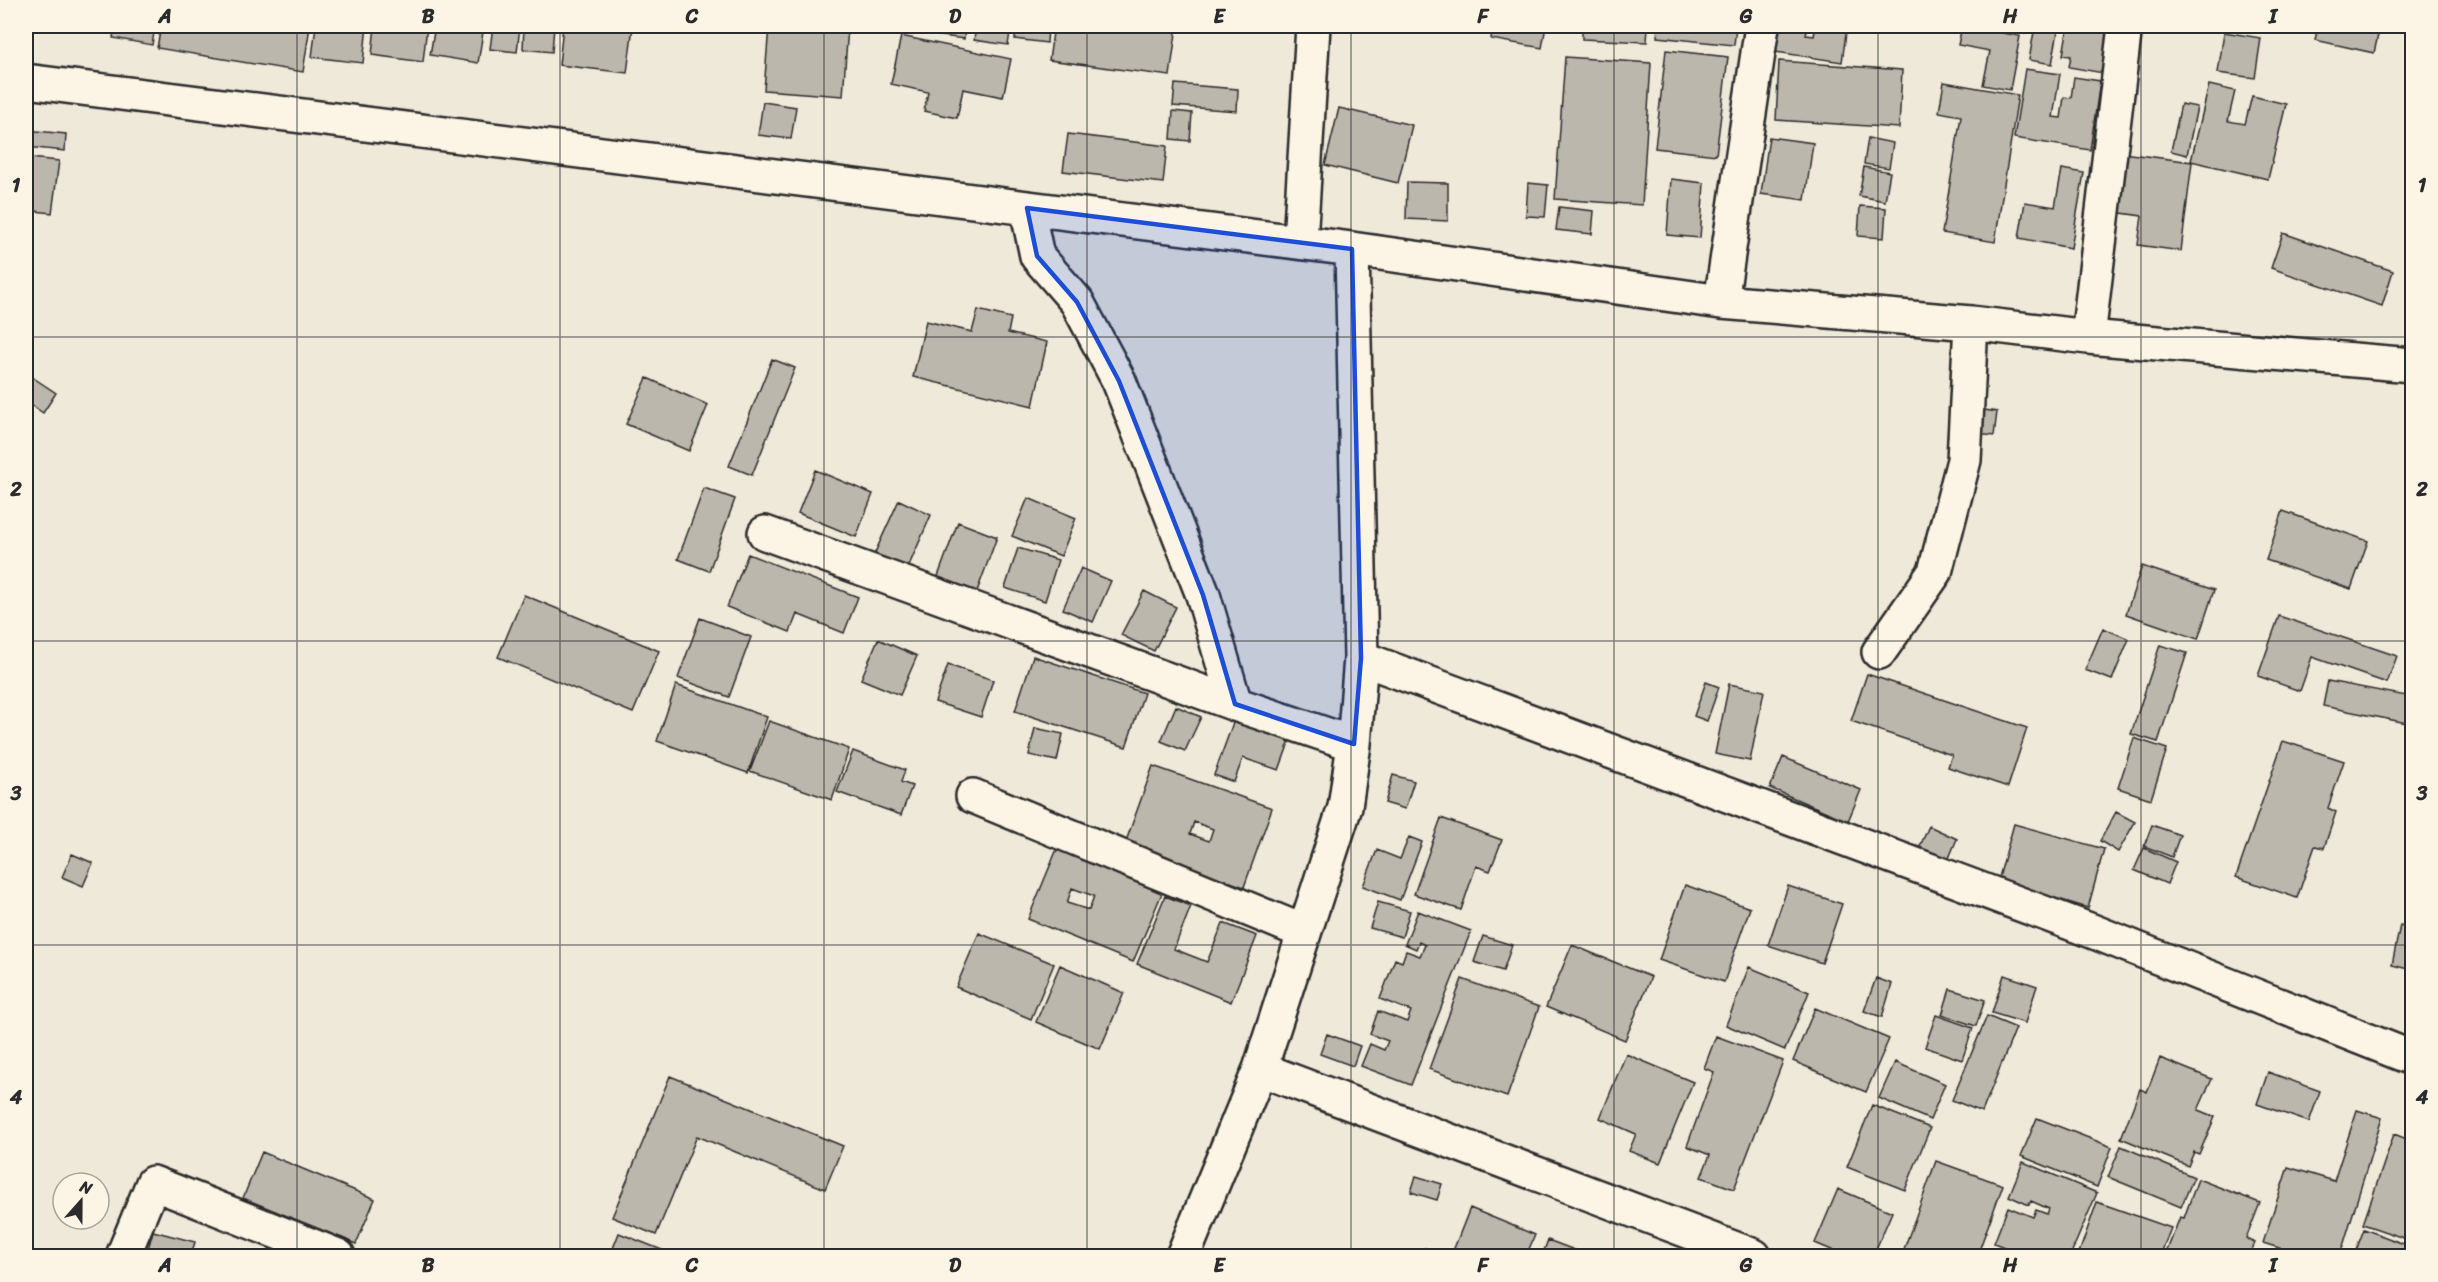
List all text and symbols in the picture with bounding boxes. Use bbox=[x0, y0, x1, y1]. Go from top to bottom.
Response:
text: A bbox=[157, 0, 172, 34]
text: B bbox=[422, 0, 435, 34]
text: C bbox=[685, 0, 699, 34]
text: D bbox=[949, 0, 962, 34]
text: E bbox=[1213, 0, 1226, 34]
text: F bbox=[1477, 0, 1490, 34]
text: G bbox=[1739, 0, 1753, 34]
text: H bbox=[2002, 0, 2018, 34]
text: I bbox=[2268, 0, 2279, 34]
text: 1 bbox=[12, 168, 21, 203]
text: 1 bbox=[2418, 168, 2427, 203]
text: 2 bbox=[9, 472, 22, 507]
text: 2 bbox=[2415, 472, 2428, 507]
text: 3 bbox=[10, 776, 22, 811]
text: 3 bbox=[2416, 776, 2428, 811]
text: 4 bbox=[9, 1080, 23, 1115]
text: 4 bbox=[2415, 1080, 2429, 1115]
north arrow bbox=[51, 1171, 111, 1231]
text: N bbox=[75, 1172, 97, 1203]
text: A bbox=[157, 1248, 172, 1282]
text: B bbox=[422, 1248, 435, 1282]
text: C bbox=[685, 1248, 699, 1282]
text: D bbox=[949, 1248, 962, 1282]
text: E bbox=[1213, 1248, 1226, 1282]
text: F bbox=[1477, 1248, 1490, 1282]
text: G bbox=[1739, 1248, 1753, 1282]
text: H bbox=[2002, 1248, 2018, 1282]
text: I bbox=[2268, 1248, 2279, 1282]

